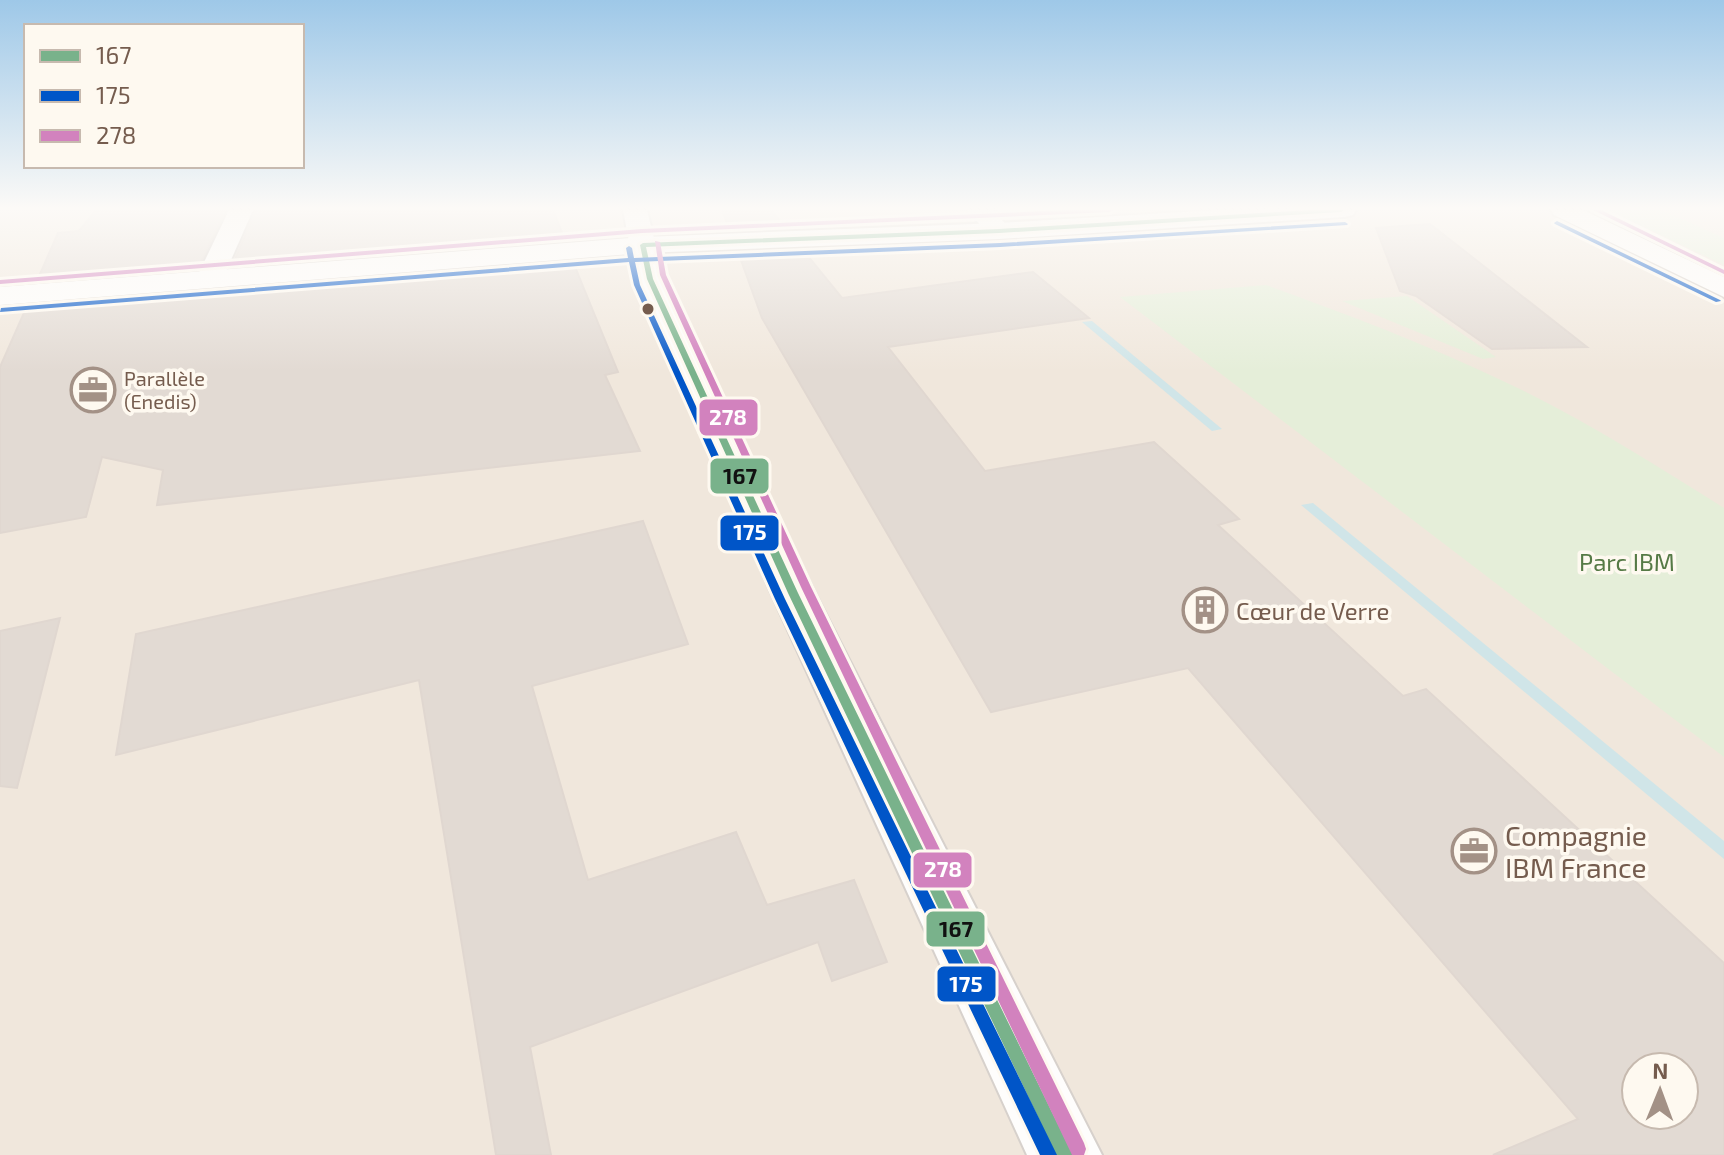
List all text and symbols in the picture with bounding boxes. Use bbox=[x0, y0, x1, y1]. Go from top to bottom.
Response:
legend bbox=[24, 24, 304, 168]
text: 167 bbox=[96, 40, 132, 69]
text: 175 bbox=[96, 80, 131, 109]
text: 278 bbox=[96, 120, 136, 149]
unlabelled marker bbox=[640, 301, 656, 317]
office icon: Parallèle (Enedis) bbox=[69, 366, 117, 414]
place label: Parallèle (Enedis) bbox=[124, 366, 205, 413]
line badge: 278 bbox=[698, 398, 759, 437]
text: 278 bbox=[709, 403, 747, 429]
line badge: 167 bbox=[709, 457, 770, 495]
text: 167 bbox=[723, 462, 757, 488]
line badge: 175 bbox=[719, 514, 780, 552]
text: 175 bbox=[733, 518, 767, 544]
park label: Parc IBM bbox=[1579, 547, 1675, 576]
building icon: Cœur de Verre bbox=[1181, 586, 1229, 634]
place label: Cœur de Verre bbox=[1236, 596, 1389, 625]
place label: Compagnie IBM France bbox=[1505, 818, 1647, 884]
office icon: Compagnie IBM France bbox=[1450, 827, 1498, 875]
line badge: 278 bbox=[912, 851, 973, 889]
text: 278 bbox=[924, 855, 962, 881]
line badge: 167 bbox=[925, 910, 986, 948]
text: 167 bbox=[939, 915, 973, 941]
line badge: 175 bbox=[936, 965, 997, 1003]
text: 175 bbox=[949, 970, 983, 996]
north arrow bbox=[1620, 1051, 1700, 1131]
text: N bbox=[1652, 1057, 1669, 1083]

